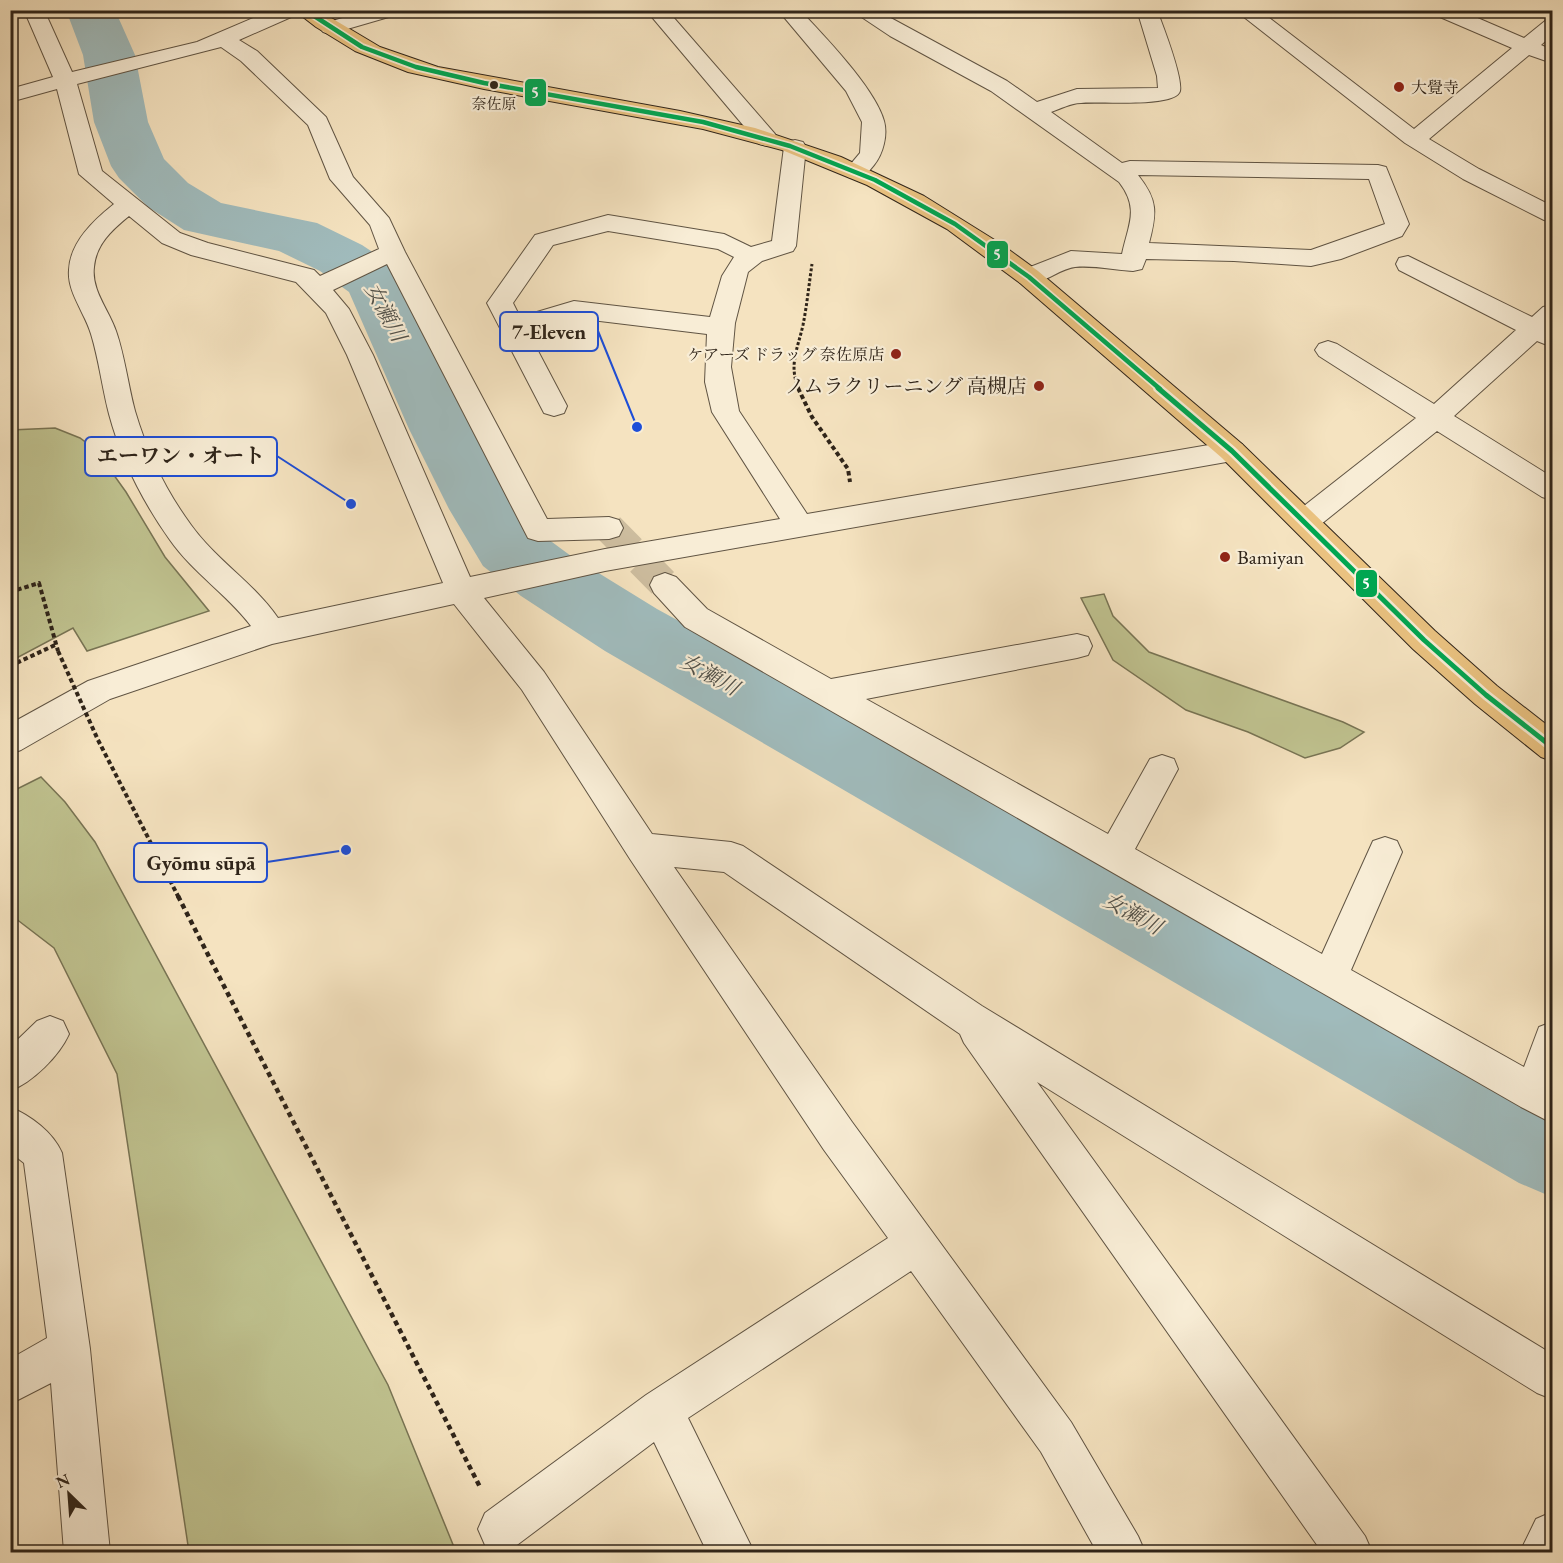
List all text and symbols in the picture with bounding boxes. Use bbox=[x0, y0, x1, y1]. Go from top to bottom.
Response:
place label: 大覺寺 bbox=[1411, 77, 1459, 98]
line badge: 5 bbox=[524, 78, 547, 107]
marker: 奈佐原 bbox=[488, 79, 500, 91]
marker: 大覺寺 bbox=[1392, 80, 1406, 94]
text: 5 bbox=[531, 82, 539, 103]
place label: 奈佐原 bbox=[471, 94, 517, 113]
line badge: 5 bbox=[986, 240, 1009, 269]
text: 5 bbox=[993, 244, 1001, 265]
water label: 女瀬川 bbox=[359, 278, 414, 348]
callout: 7-Eleven bbox=[500, 312, 598, 351]
text: 7-Eleven bbox=[512, 318, 586, 345]
place label: ケアーズ ドラッグ 奈佐原店 bbox=[687, 344, 884, 365]
marker: ケアーズ ドラッグ 奈佐原店 bbox=[889, 347, 903, 361]
place label: ノムラクリーニング 高槻店 bbox=[785, 373, 1027, 399]
marker: ノムラクリーニング 高槻店 bbox=[1032, 379, 1046, 393]
callout: エーワン・オート bbox=[85, 437, 277, 476]
text: エーワン・オート bbox=[97, 442, 265, 469]
place label: Bamiyan bbox=[1237, 544, 1305, 570]
marker: Bamiyan bbox=[1218, 550, 1232, 564]
line badge: 5 bbox=[1355, 569, 1378, 598]
text: 5 bbox=[1362, 573, 1370, 594]
water label: 女瀬川 bbox=[676, 647, 746, 702]
callout: Gyōmu sūpā bbox=[134, 843, 267, 882]
text: Gyōmu sūpā bbox=[147, 849, 256, 876]
water label: 女瀬川 bbox=[1099, 886, 1169, 941]
north arrow bbox=[39, 1464, 99, 1524]
text: N bbox=[53, 1469, 73, 1493]

